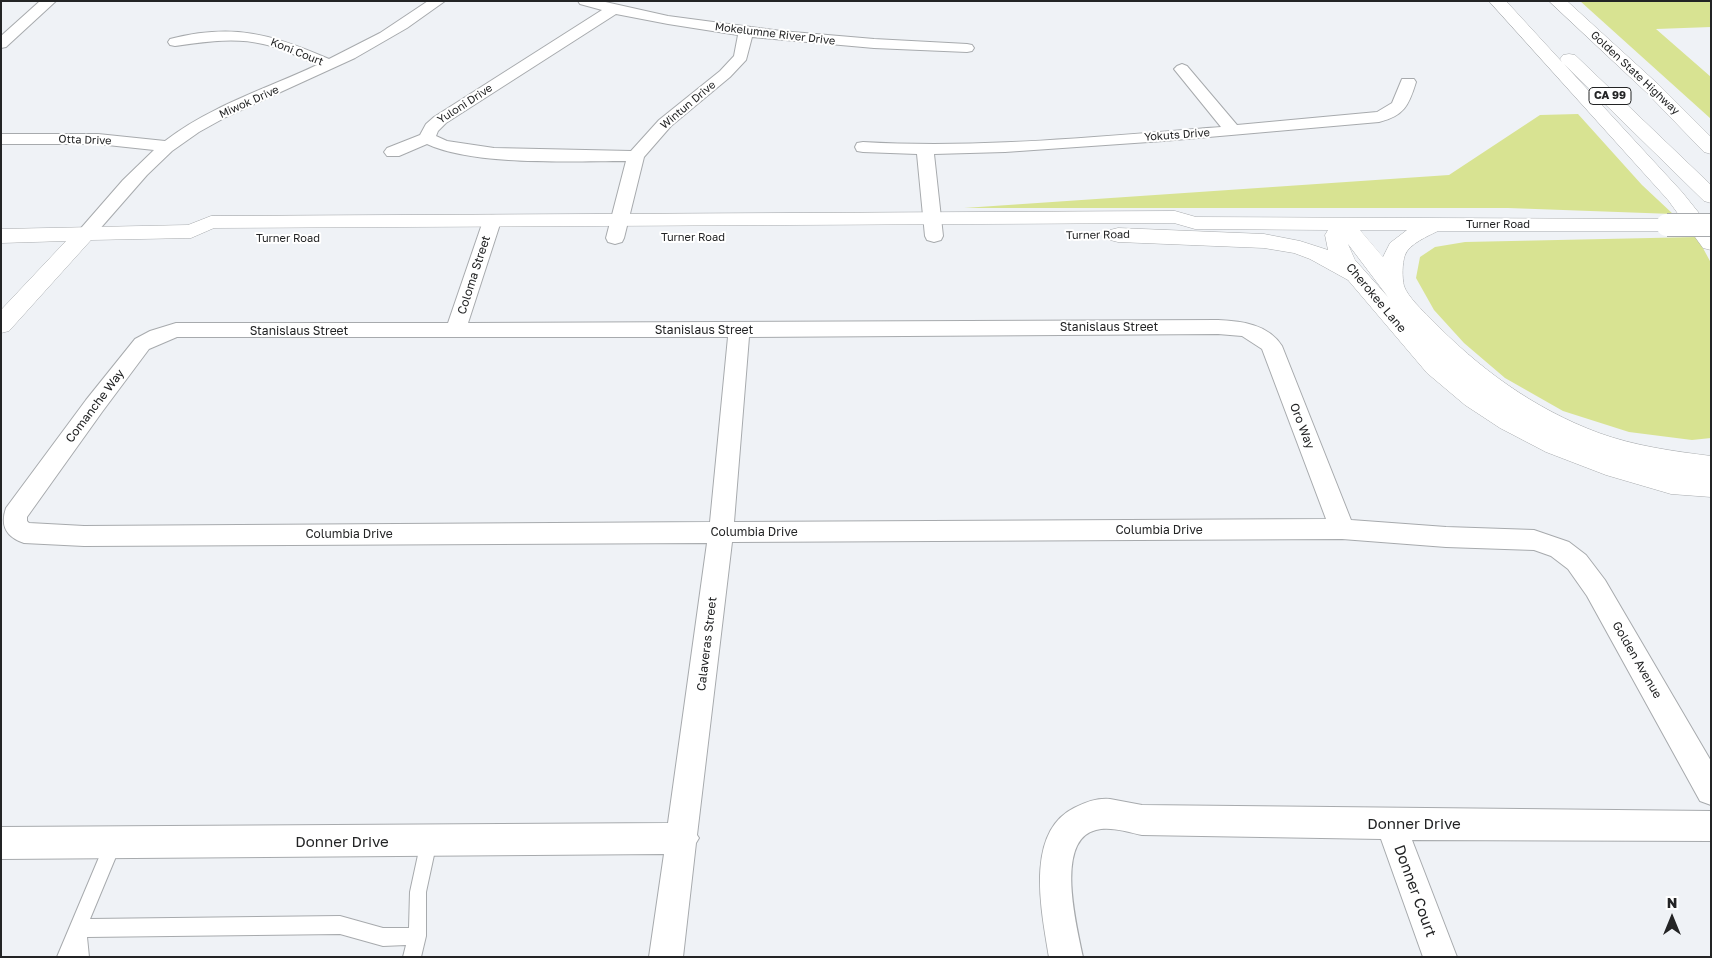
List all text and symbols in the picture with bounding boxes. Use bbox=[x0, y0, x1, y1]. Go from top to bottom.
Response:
street label: Mokelumne River Drive bbox=[714, 20, 836, 48]
street label: Golden State Highway bbox=[1588, 28, 1682, 118]
street label: Koni Court bbox=[269, 35, 325, 69]
street label: Wintun Drive bbox=[658, 78, 718, 132]
street label: Yuloni Drive bbox=[435, 81, 495, 127]
street label: Miwok Drive bbox=[217, 83, 281, 121]
road number: CA 99 bbox=[1589, 88, 1631, 104]
street label: Yokuts Drive bbox=[1144, 126, 1210, 144]
street label: Otta Drive bbox=[58, 132, 112, 148]
street label: Turner Road bbox=[1466, 218, 1530, 232]
street label: Turner Road bbox=[1066, 228, 1130, 242]
street label: Turner Road bbox=[661, 231, 725, 245]
street label: Turner Road bbox=[256, 232, 320, 246]
street label: Coloma Street bbox=[454, 234, 494, 316]
street label: Cherokee Lane bbox=[1343, 261, 1409, 335]
street label: Stanislaus Street bbox=[1060, 320, 1158, 334]
street label: Stanislaus Street bbox=[655, 323, 753, 337]
street label: Stanislaus Street bbox=[250, 324, 348, 338]
street label: Comanche Way bbox=[63, 366, 127, 446]
street label: Oro Way bbox=[1287, 401, 1317, 451]
street label: Columbia Drive bbox=[1115, 523, 1203, 537]
street label: Columbia Drive bbox=[710, 525, 798, 539]
street label: Columbia Drive bbox=[305, 527, 393, 541]
street label: Calaveras Street bbox=[694, 596, 720, 692]
street label: Golden Avenue bbox=[1609, 619, 1665, 701]
street label: Donner Drive bbox=[1367, 815, 1461, 833]
street label: Donner Drive bbox=[295, 833, 389, 851]
street label: Donner Court bbox=[1390, 842, 1440, 940]
north arrow bbox=[1647, 893, 1697, 943]
text: N bbox=[1667, 894, 1677, 911]

